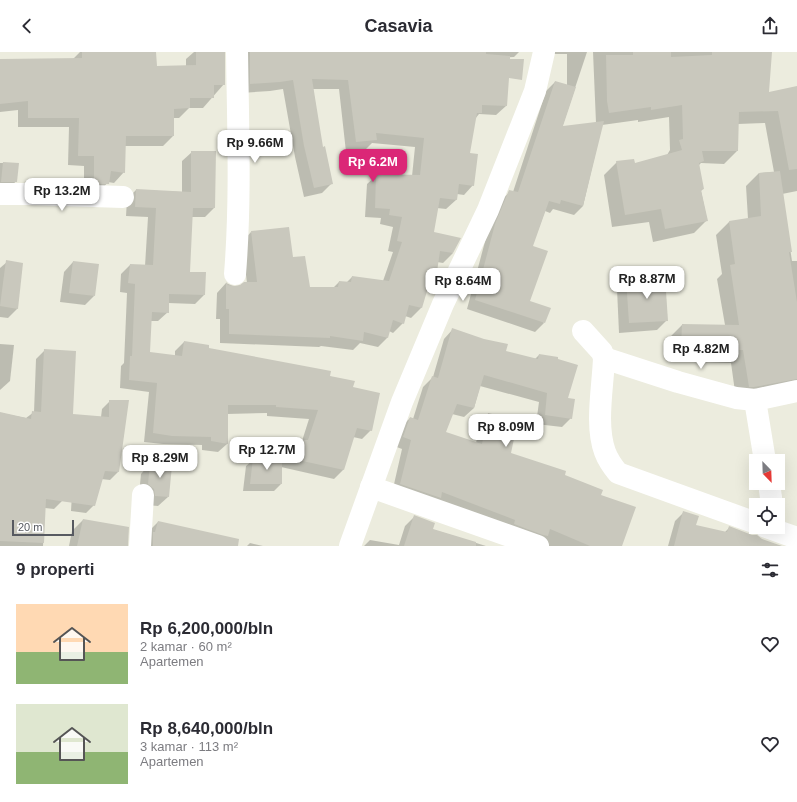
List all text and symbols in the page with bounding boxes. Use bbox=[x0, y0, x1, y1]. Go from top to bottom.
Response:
icon: back bbox=[16, 15, 38, 37]
icon: share bbox=[759, 15, 781, 37]
text: Casavia bbox=[364, 16, 433, 36]
pin: Rp 9.66M bbox=[214, 130, 296, 164]
text: Rp 9.66M bbox=[226, 135, 284, 150]
pin: Rp 6.2M bbox=[336, 149, 410, 183]
text: Rp 6.2M bbox=[348, 154, 398, 169]
pin: Rp 13.2M bbox=[21, 178, 103, 212]
text: Rp 13.2M bbox=[33, 183, 91, 198]
pin: Rp 8.87M bbox=[606, 266, 688, 300]
pin: Rp 8.64M bbox=[422, 268, 504, 302]
text: Rp 8.87M bbox=[618, 271, 676, 286]
text: Rp 8.64M bbox=[434, 273, 492, 288]
pin: Rp 4.82M bbox=[660, 336, 742, 370]
text: Rp 4.82M bbox=[672, 341, 730, 356]
pin: Rp 8.09M bbox=[465, 414, 547, 448]
text: Rp 8.09M bbox=[477, 419, 535, 434]
pin: Rp 12.7M bbox=[226, 437, 308, 471]
text: Rp 12.7M bbox=[238, 442, 296, 457]
pin: Rp 8.29M bbox=[119, 445, 201, 479]
text: Rp 8.29M bbox=[131, 450, 189, 465]
north arrow bbox=[749, 454, 785, 490]
map controls bbox=[749, 454, 785, 534]
button: locate bbox=[749, 498, 785, 534]
scale bar bbox=[12, 518, 74, 537]
text: 20 m bbox=[18, 521, 42, 533]
icon: filters bbox=[759, 559, 781, 581]
text: 9 properti bbox=[16, 560, 94, 579]
text: Rp 6,200,000/bln bbox=[140, 619, 273, 638]
icon: home bbox=[48, 620, 96, 668]
icon: heart bbox=[759, 633, 781, 655]
text: 2 kamar · 60 m² bbox=[140, 639, 232, 654]
text: Apartemen bbox=[140, 654, 204, 669]
text: Rp 8,640,000/bln bbox=[140, 719, 273, 738]
icon: home bbox=[48, 720, 96, 768]
icon: heart bbox=[759, 733, 781, 755]
text: 3 kamar · 113 m² bbox=[140, 739, 238, 754]
text: Apartemen bbox=[140, 754, 204, 769]

